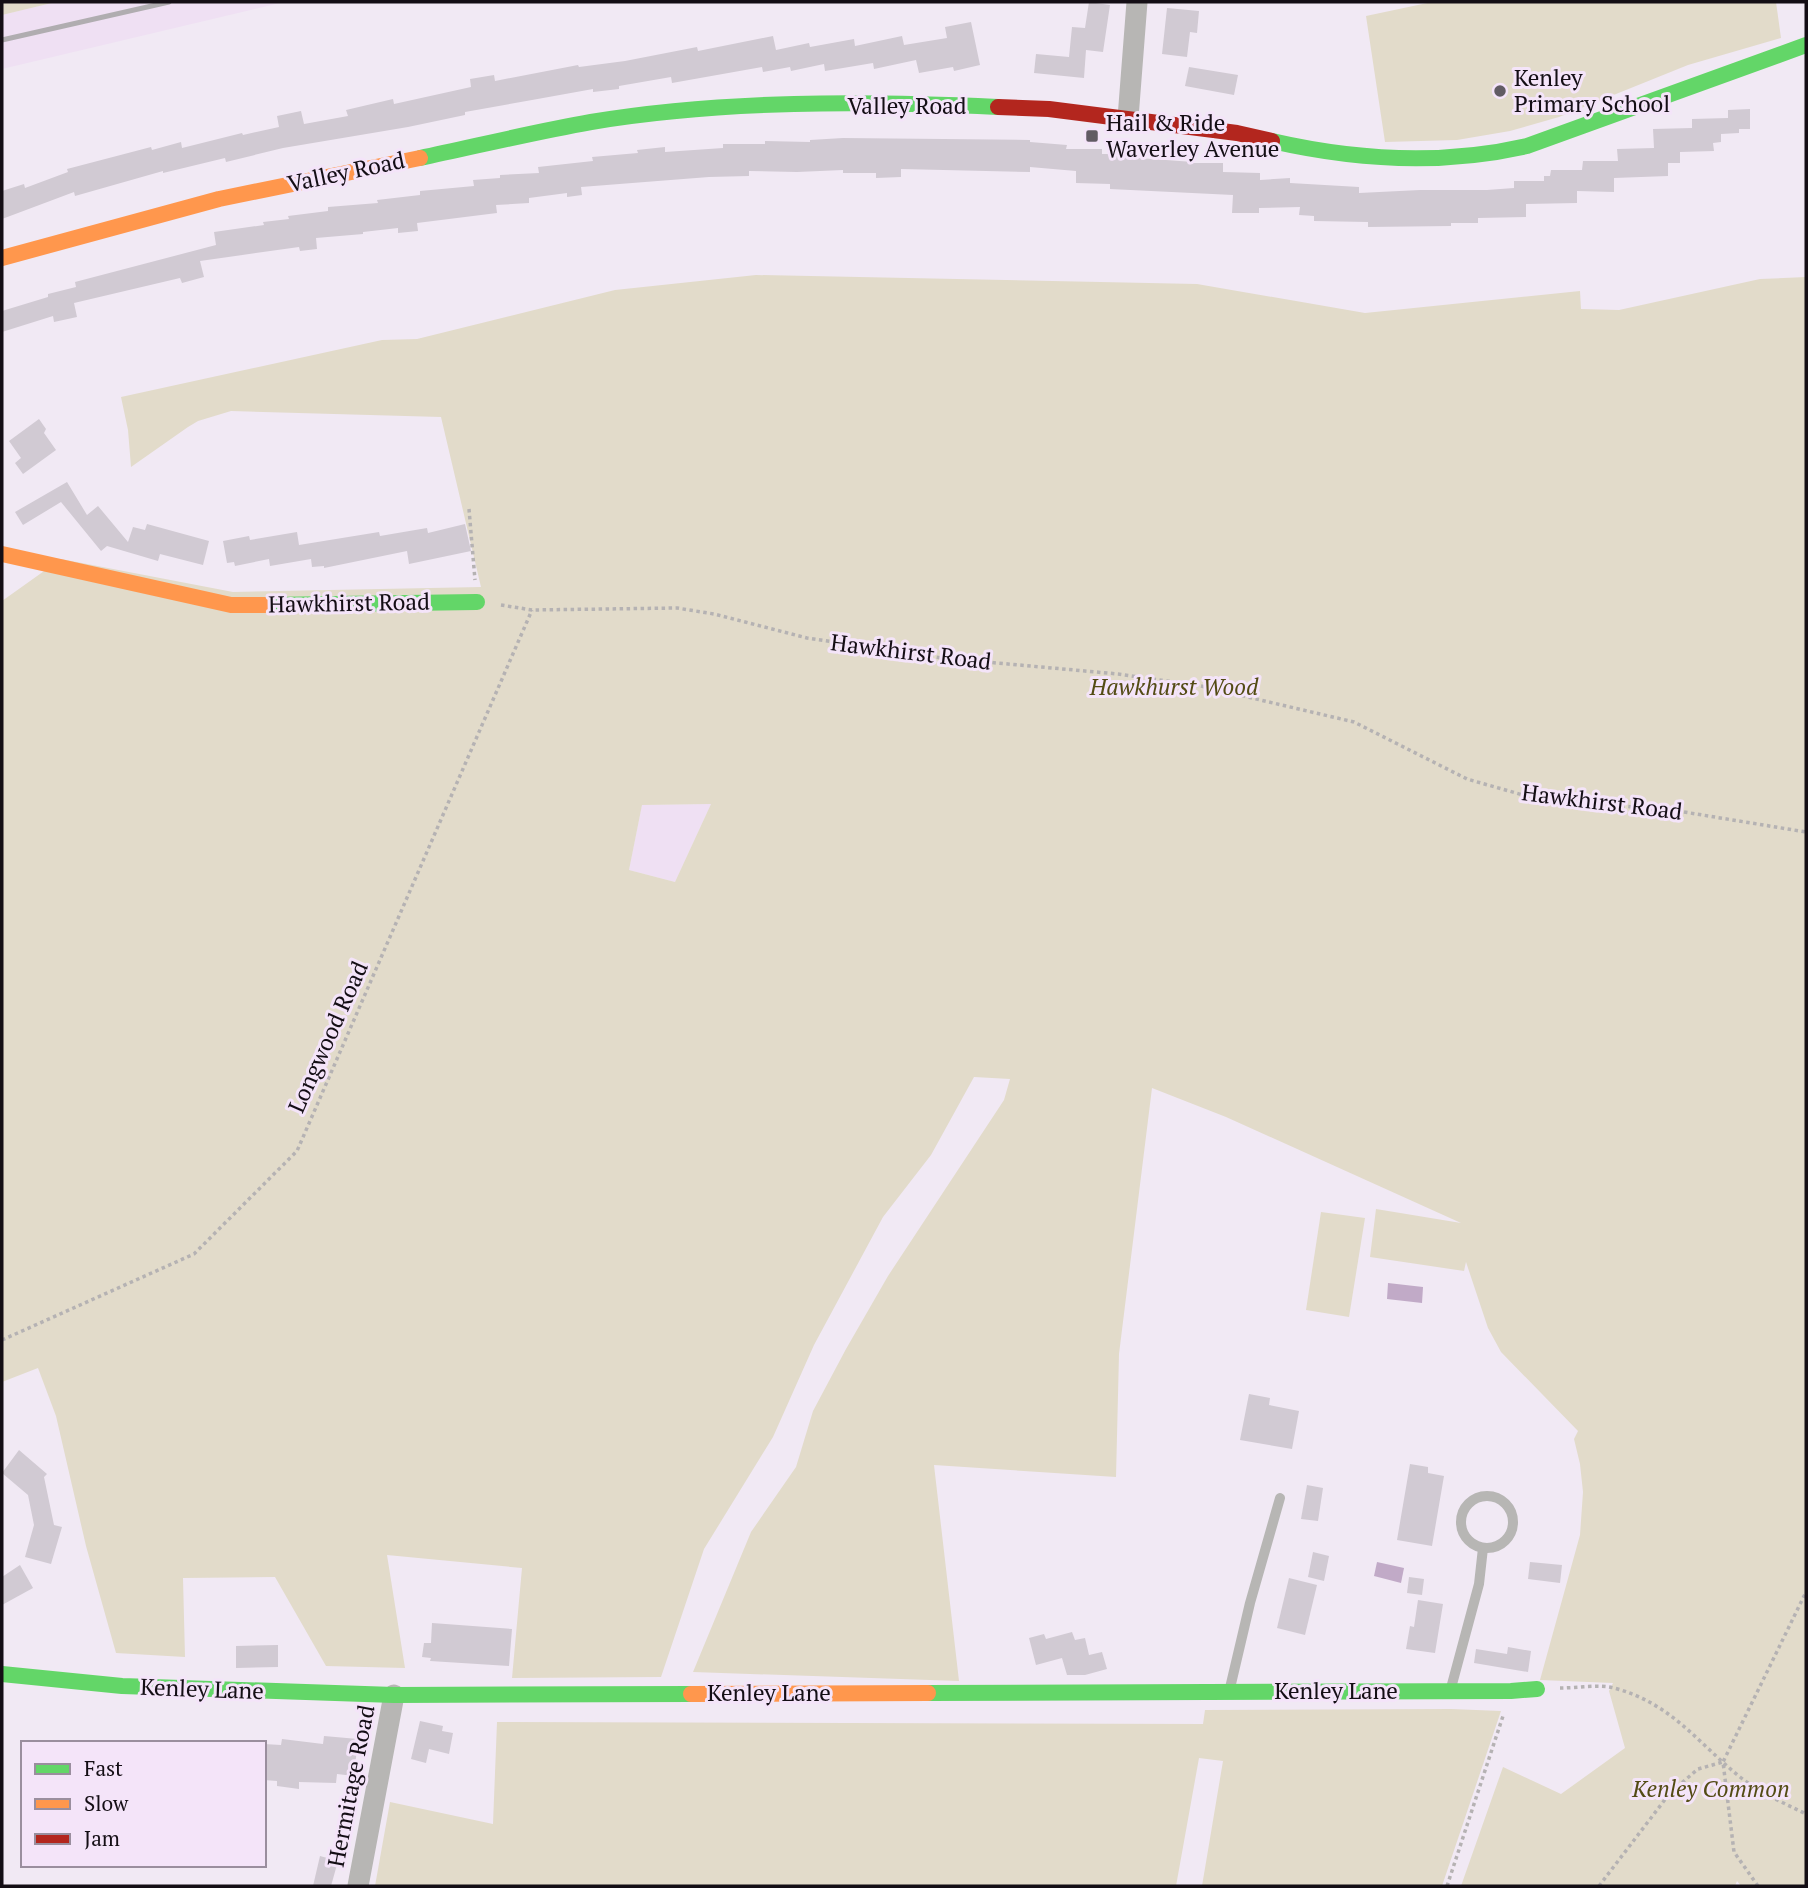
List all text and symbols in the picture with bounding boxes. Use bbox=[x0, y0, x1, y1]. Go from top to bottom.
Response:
place label: Kenley Primary School bbox=[1514, 62, 1670, 119]
marker: Kenley Primary School bbox=[1492, 83, 1508, 99]
street label: Valley Road bbox=[847, 90, 967, 121]
place label: Hail & Ride Waverley Avenue bbox=[1106, 107, 1279, 164]
marker: Hail & Ride Waverley Avenue bbox=[1084, 128, 1100, 144]
street label: Valley Road bbox=[284, 144, 408, 199]
street label: Hawkhirst Road bbox=[268, 586, 430, 619]
street label: Hawkhirst Road bbox=[829, 626, 993, 677]
park label: Hawkhurst Wood bbox=[1089, 671, 1259, 702]
street label: Hawkhirst Road bbox=[1520, 776, 1684, 827]
street label: Longwood Road bbox=[280, 956, 375, 1117]
street label: Kenley Lane bbox=[140, 1671, 264, 1706]
street label: Kenley Lane bbox=[1274, 1675, 1398, 1706]
street label: Kenley Lane bbox=[707, 1677, 831, 1708]
street label: Hermitage Road bbox=[320, 1702, 381, 1870]
legend bbox=[21, 1741, 266, 1867]
text: Fast bbox=[84, 1754, 123, 1782]
park label: Kenley Common bbox=[1631, 1773, 1790, 1804]
text: Slow bbox=[84, 1789, 129, 1817]
text: Jam bbox=[84, 1824, 120, 1852]

